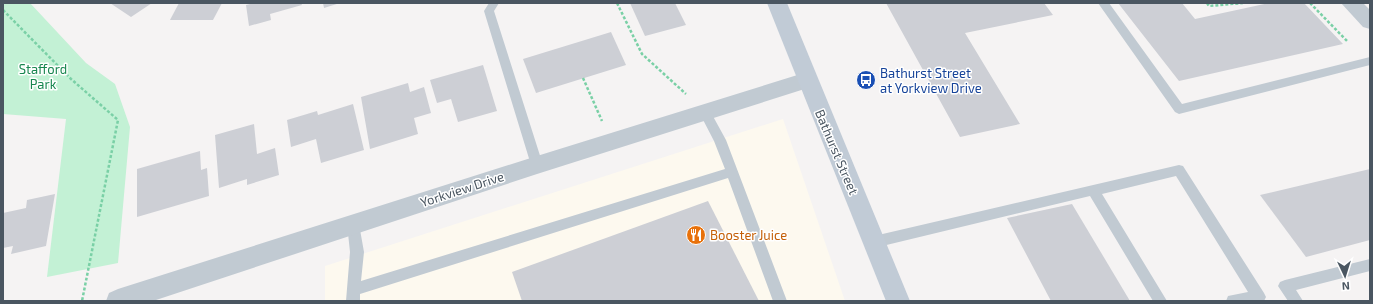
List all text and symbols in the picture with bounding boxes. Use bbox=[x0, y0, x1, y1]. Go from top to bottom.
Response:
park label: Stafford Park bbox=[19, 61, 67, 92]
place label: Bathurst Street at Yorkview Drive bbox=[880, 65, 982, 96]
bus stop icon: Bathurst Street at Yorkview Drive bbox=[855, 69, 877, 91]
street label: Bathurst Street bbox=[812, 107, 862, 197]
street label: Yorkview Drive bbox=[418, 168, 506, 210]
restaurant icon: Booster Juice bbox=[685, 224, 707, 246]
place label: Booster Juice bbox=[710, 227, 787, 243]
north arrow bbox=[1325, 256, 1365, 296]
text: N bbox=[1341, 280, 1350, 293]

